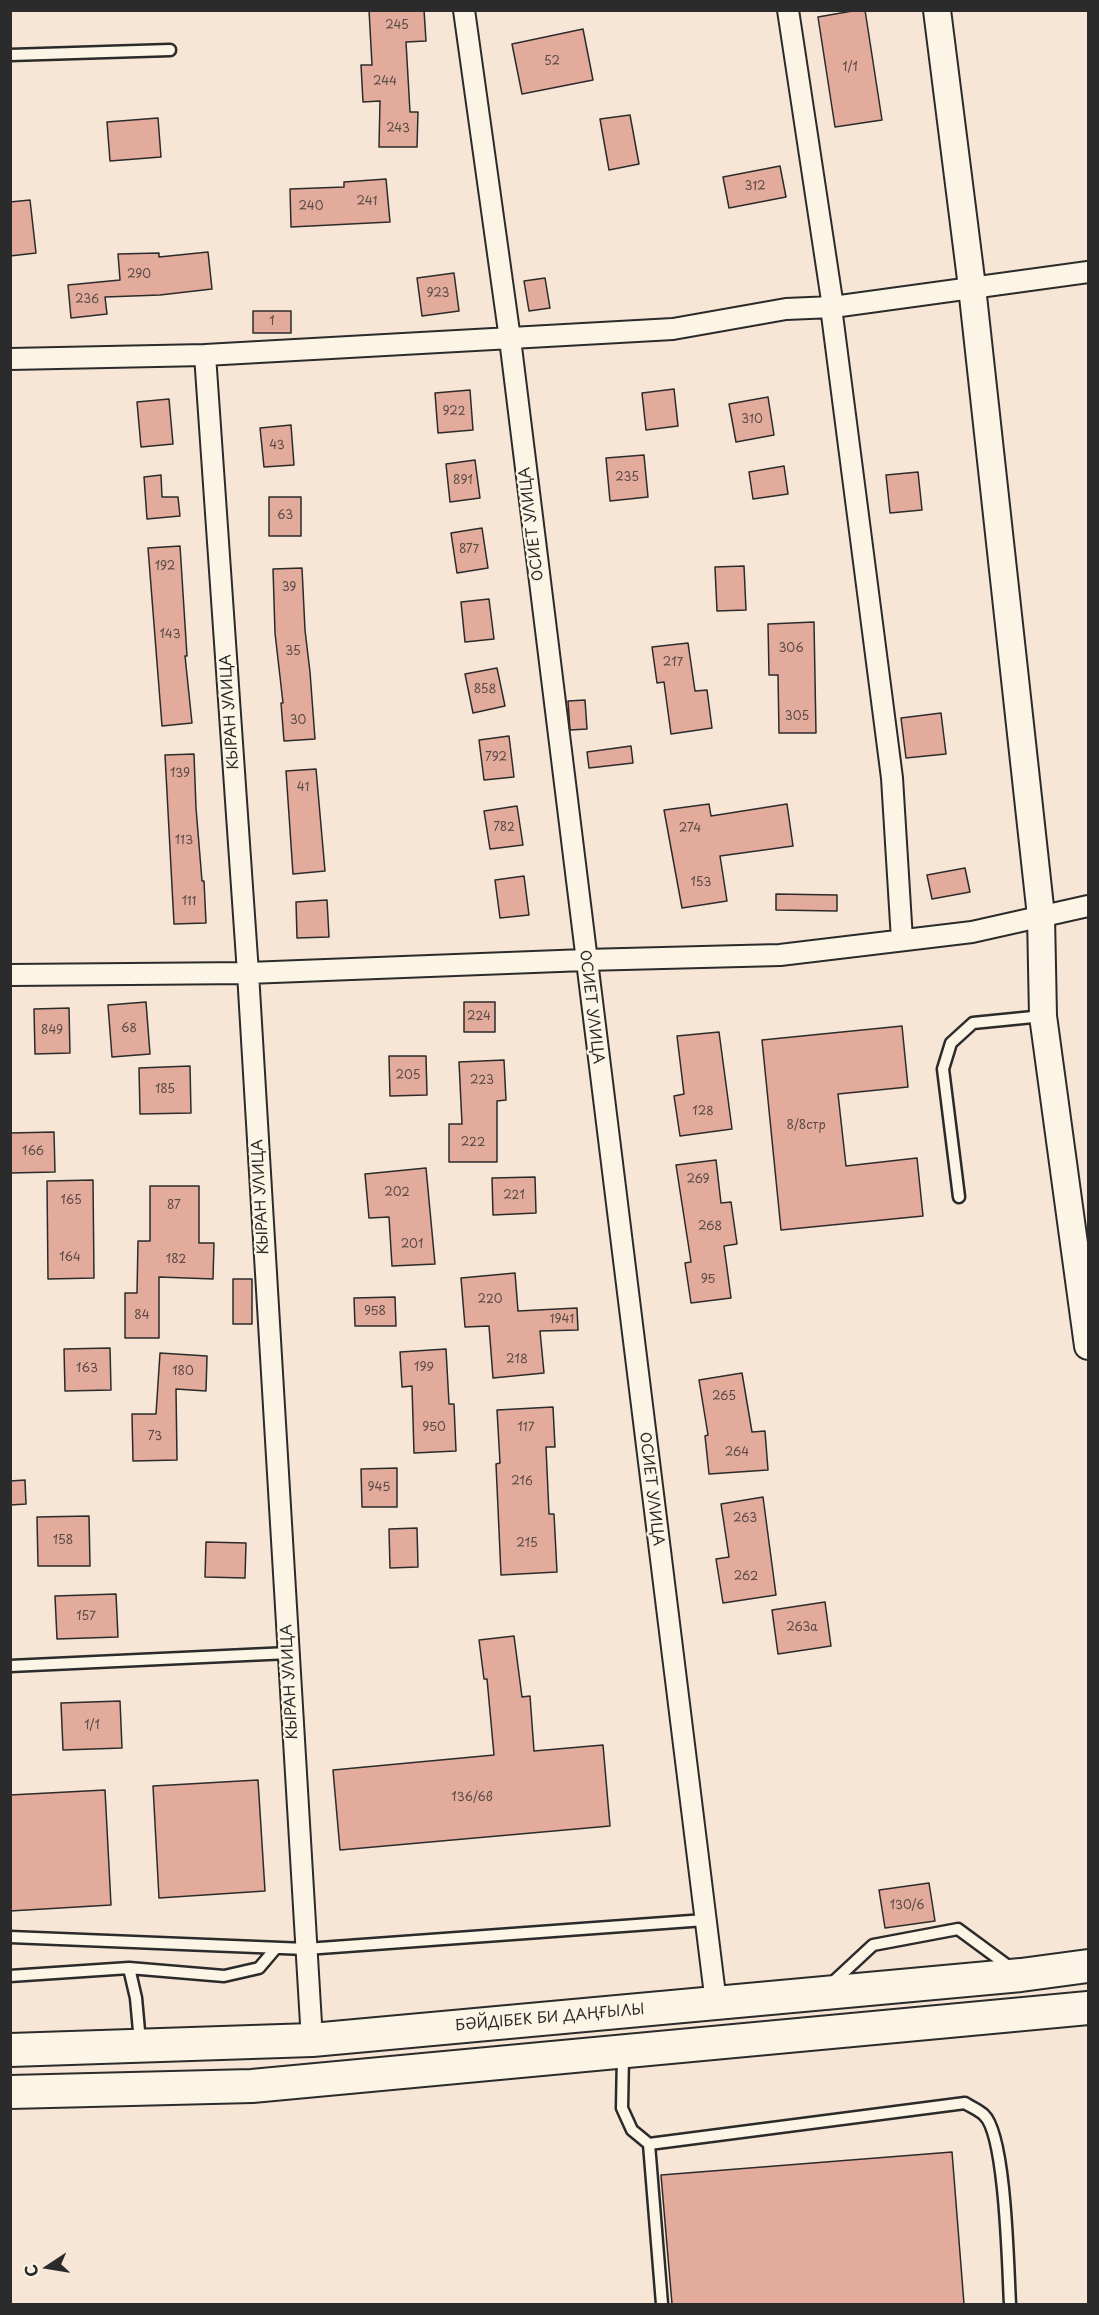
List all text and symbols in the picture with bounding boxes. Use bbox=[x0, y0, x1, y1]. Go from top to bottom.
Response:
house number: 245 bbox=[385, 19, 409, 33]
house number: 52 bbox=[544, 55, 560, 69]
house number: 1/1 bbox=[842, 61, 858, 75]
house number: 244 bbox=[373, 75, 397, 89]
house number: 243 bbox=[386, 122, 410, 136]
house number: 312 bbox=[744, 180, 766, 194]
house number: 241 bbox=[357, 195, 377, 209]
house number: 240 bbox=[299, 200, 323, 214]
house number: 290 bbox=[127, 268, 151, 282]
house number: 923 bbox=[427, 287, 449, 301]
house number: 236 bbox=[75, 293, 99, 307]
house number: 1 bbox=[269, 315, 275, 329]
house number: 922 bbox=[443, 405, 465, 419]
house number: 310 bbox=[741, 413, 763, 427]
house number: 43 bbox=[269, 439, 285, 453]
street label: ОСИЕТ УЛИЦА bbox=[516, 466, 548, 582]
house number: 235 bbox=[615, 471, 639, 485]
house number: 891 bbox=[453, 474, 473, 488]
house number: 63 bbox=[277, 509, 293, 523]
house number: 877 bbox=[459, 543, 479, 557]
house number: 192 bbox=[155, 560, 175, 574]
house number: 39 bbox=[282, 581, 296, 595]
house number: 143 bbox=[159, 628, 181, 642]
house number: 306 bbox=[778, 642, 804, 656]
house number: 35 bbox=[285, 645, 301, 659]
street label: КЫРАН УЛИЦА bbox=[217, 654, 243, 770]
house number: 217 bbox=[663, 656, 683, 670]
house number: 858 bbox=[474, 683, 496, 697]
house number: 305 bbox=[785, 710, 809, 724]
house number: 30 bbox=[290, 714, 306, 728]
house number: 792 bbox=[485, 751, 507, 765]
house number: 139 bbox=[170, 767, 190, 781]
house number: 41 bbox=[297, 781, 309, 795]
house number: 782 bbox=[493, 821, 515, 835]
house number: 274 bbox=[679, 822, 701, 836]
house number: 113 bbox=[175, 834, 193, 848]
house number: 153 bbox=[690, 876, 712, 890]
house number: 111 bbox=[182, 895, 196, 909]
street label: ОСИЕТ УЛИЦА bbox=[575, 949, 607, 1065]
house number: 224 bbox=[467, 1010, 491, 1024]
house number: 68 bbox=[121, 1022, 137, 1036]
house number: 849 bbox=[41, 1024, 63, 1038]
house number: 205 bbox=[396, 1069, 420, 1083]
house number: 223 bbox=[470, 1074, 494, 1088]
house number: 185 bbox=[155, 1083, 175, 1097]
house number: 128 bbox=[692, 1105, 714, 1119]
house number: 8/8стр bbox=[786, 1119, 826, 1133]
house number: 222 bbox=[461, 1136, 485, 1150]
street label: КЫРАН УЛИЦА bbox=[249, 1139, 273, 1255]
house number: 166 bbox=[22, 1145, 44, 1159]
house number: 269 bbox=[686, 1173, 710, 1187]
house number: 202 bbox=[384, 1186, 410, 1200]
house number: 221 bbox=[503, 1189, 525, 1203]
house number: 165 bbox=[60, 1194, 82, 1208]
house number: 87 bbox=[167, 1199, 181, 1213]
house number: 268 bbox=[698, 1220, 722, 1234]
house number: 201 bbox=[401, 1238, 423, 1252]
house number: 164 bbox=[59, 1251, 81, 1265]
house number: 182 bbox=[166, 1253, 186, 1267]
house number: 95 bbox=[701, 1273, 715, 1287]
house number: 220 bbox=[478, 1293, 502, 1307]
house number: 958 bbox=[364, 1305, 386, 1319]
house number: 84 bbox=[134, 1309, 150, 1323]
house number: 1941 bbox=[550, 1313, 574, 1327]
house number: 218 bbox=[506, 1353, 528, 1367]
house number: 199 bbox=[414, 1361, 434, 1375]
house number: 163 bbox=[76, 1362, 98, 1376]
house number: 180 bbox=[172, 1365, 194, 1379]
house number: 265 bbox=[712, 1390, 736, 1404]
house number: 950 bbox=[422, 1421, 446, 1435]
house number: 117 bbox=[518, 1421, 534, 1435]
house number: 73 bbox=[148, 1430, 162, 1444]
street label: ОСИЕТ УЛИЦА bbox=[635, 1431, 667, 1547]
house number: 264 bbox=[725, 1446, 749, 1460]
house number: 216 bbox=[511, 1475, 533, 1489]
house number: 945 bbox=[368, 1481, 390, 1495]
house number: 263 bbox=[733, 1512, 757, 1526]
house number: 158 bbox=[53, 1534, 73, 1548]
house number: 215 bbox=[516, 1537, 538, 1551]
house number: 262 bbox=[734, 1570, 758, 1584]
house number: 157 bbox=[76, 1610, 96, 1624]
house number: 263а bbox=[786, 1621, 818, 1635]
street label: КЫРАН УЛИЦА bbox=[278, 1624, 302, 1740]
house number: 1/1 bbox=[84, 1719, 100, 1733]
house number: 136/6в bbox=[451, 1791, 493, 1805]
house number: 130/6 bbox=[890, 1899, 924, 1913]
street label: БӘЙДІБЕК БИ ДАҢҒЫЛЫ bbox=[455, 2001, 645, 2035]
north arrow bbox=[18, 2237, 78, 2297]
text: С bbox=[17, 2262, 43, 2279]

